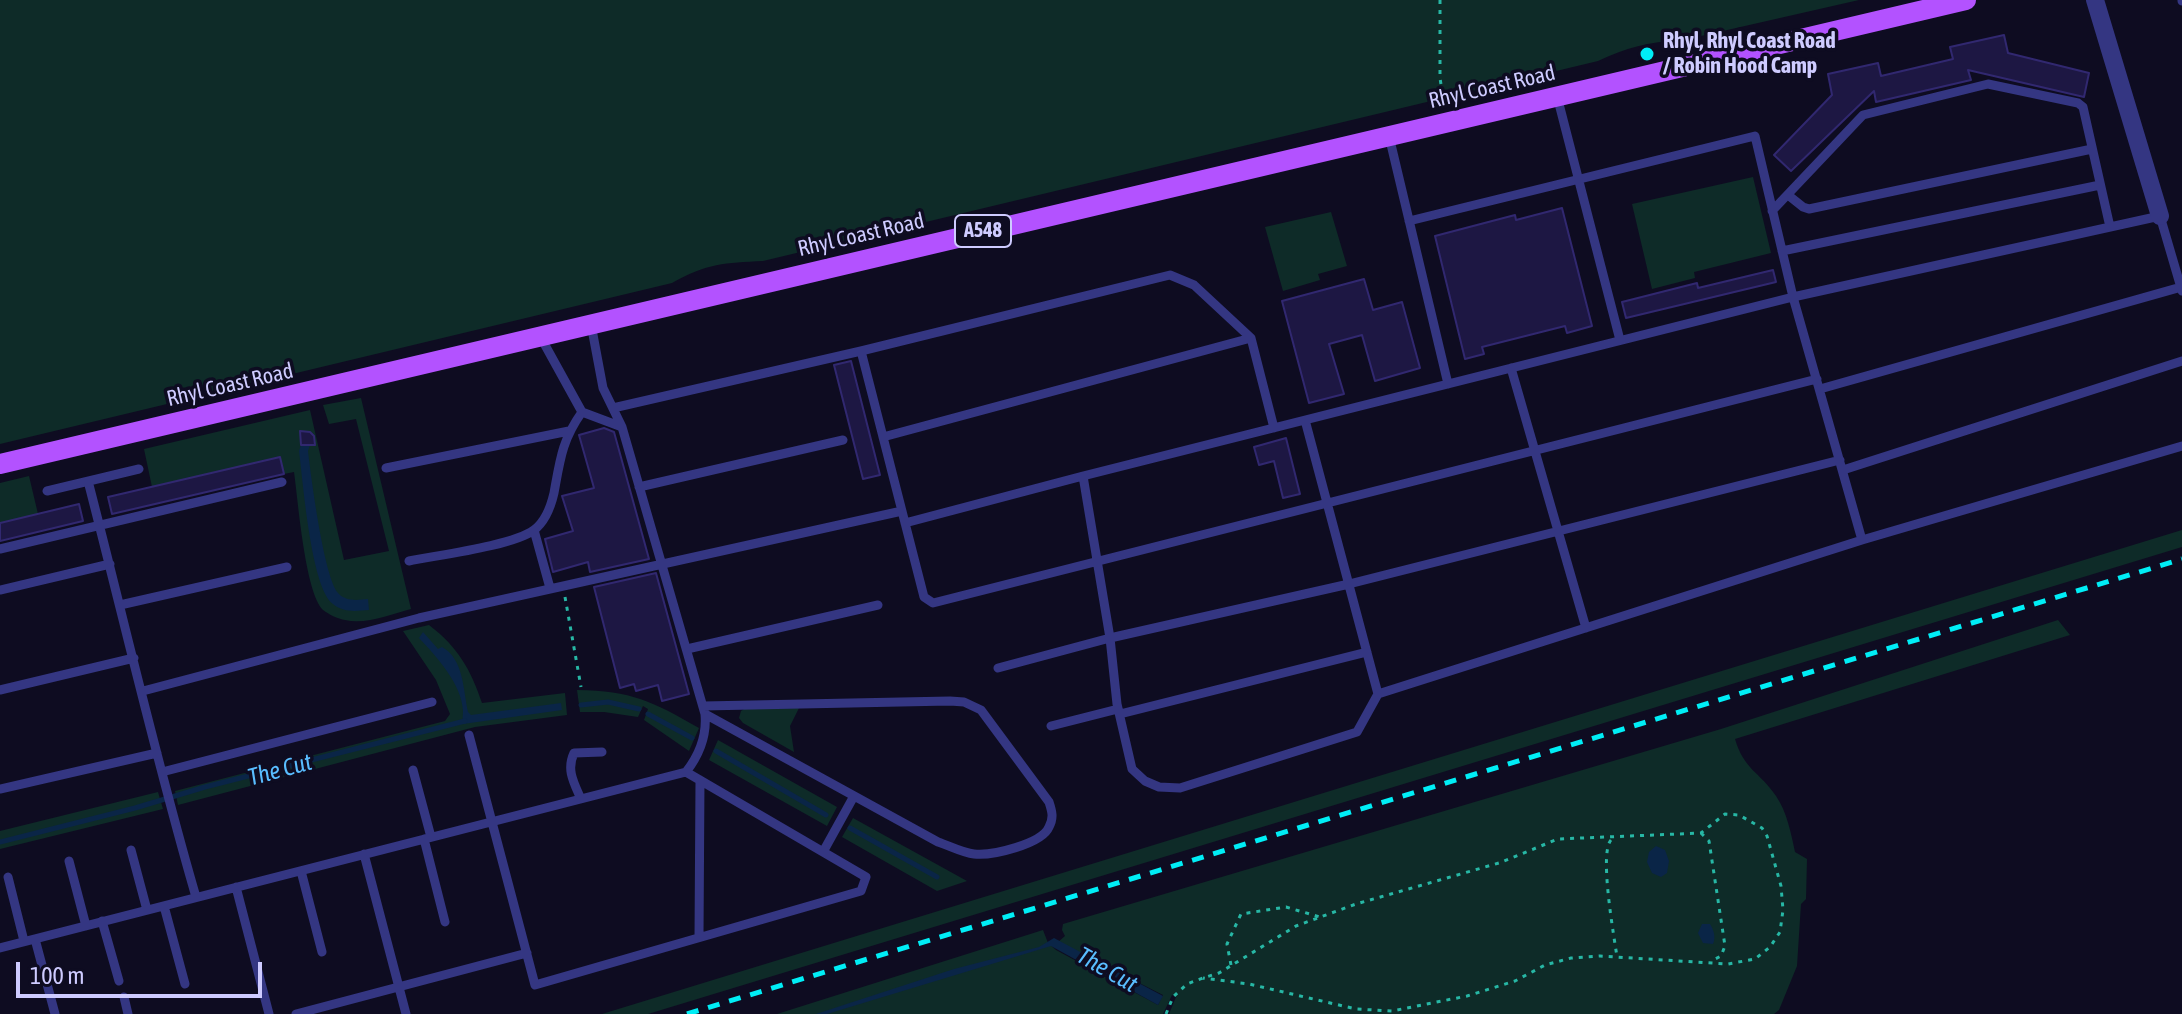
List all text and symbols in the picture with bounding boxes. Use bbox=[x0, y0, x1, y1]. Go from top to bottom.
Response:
place label: Rhyl, Rhyl Coast Road / Robin Hood Camp bbox=[1663, 28, 1836, 80]
marker: Rhyl, Rhyl Coast Road / Robin Hood Camp bbox=[1638, 45, 1656, 63]
street label: Rhyl Coast Road bbox=[1426, 60, 1558, 114]
street label: Rhyl Coast Road bbox=[795, 208, 927, 262]
road number: A548 bbox=[955, 215, 1011, 247]
street label: Rhyl Coast Road bbox=[164, 358, 296, 412]
water label: The Cut bbox=[245, 748, 315, 792]
water label: The Cut bbox=[1072, 941, 1142, 999]
scale bar bbox=[20, 946, 266, 996]
text: 100 m bbox=[30, 962, 84, 989]

